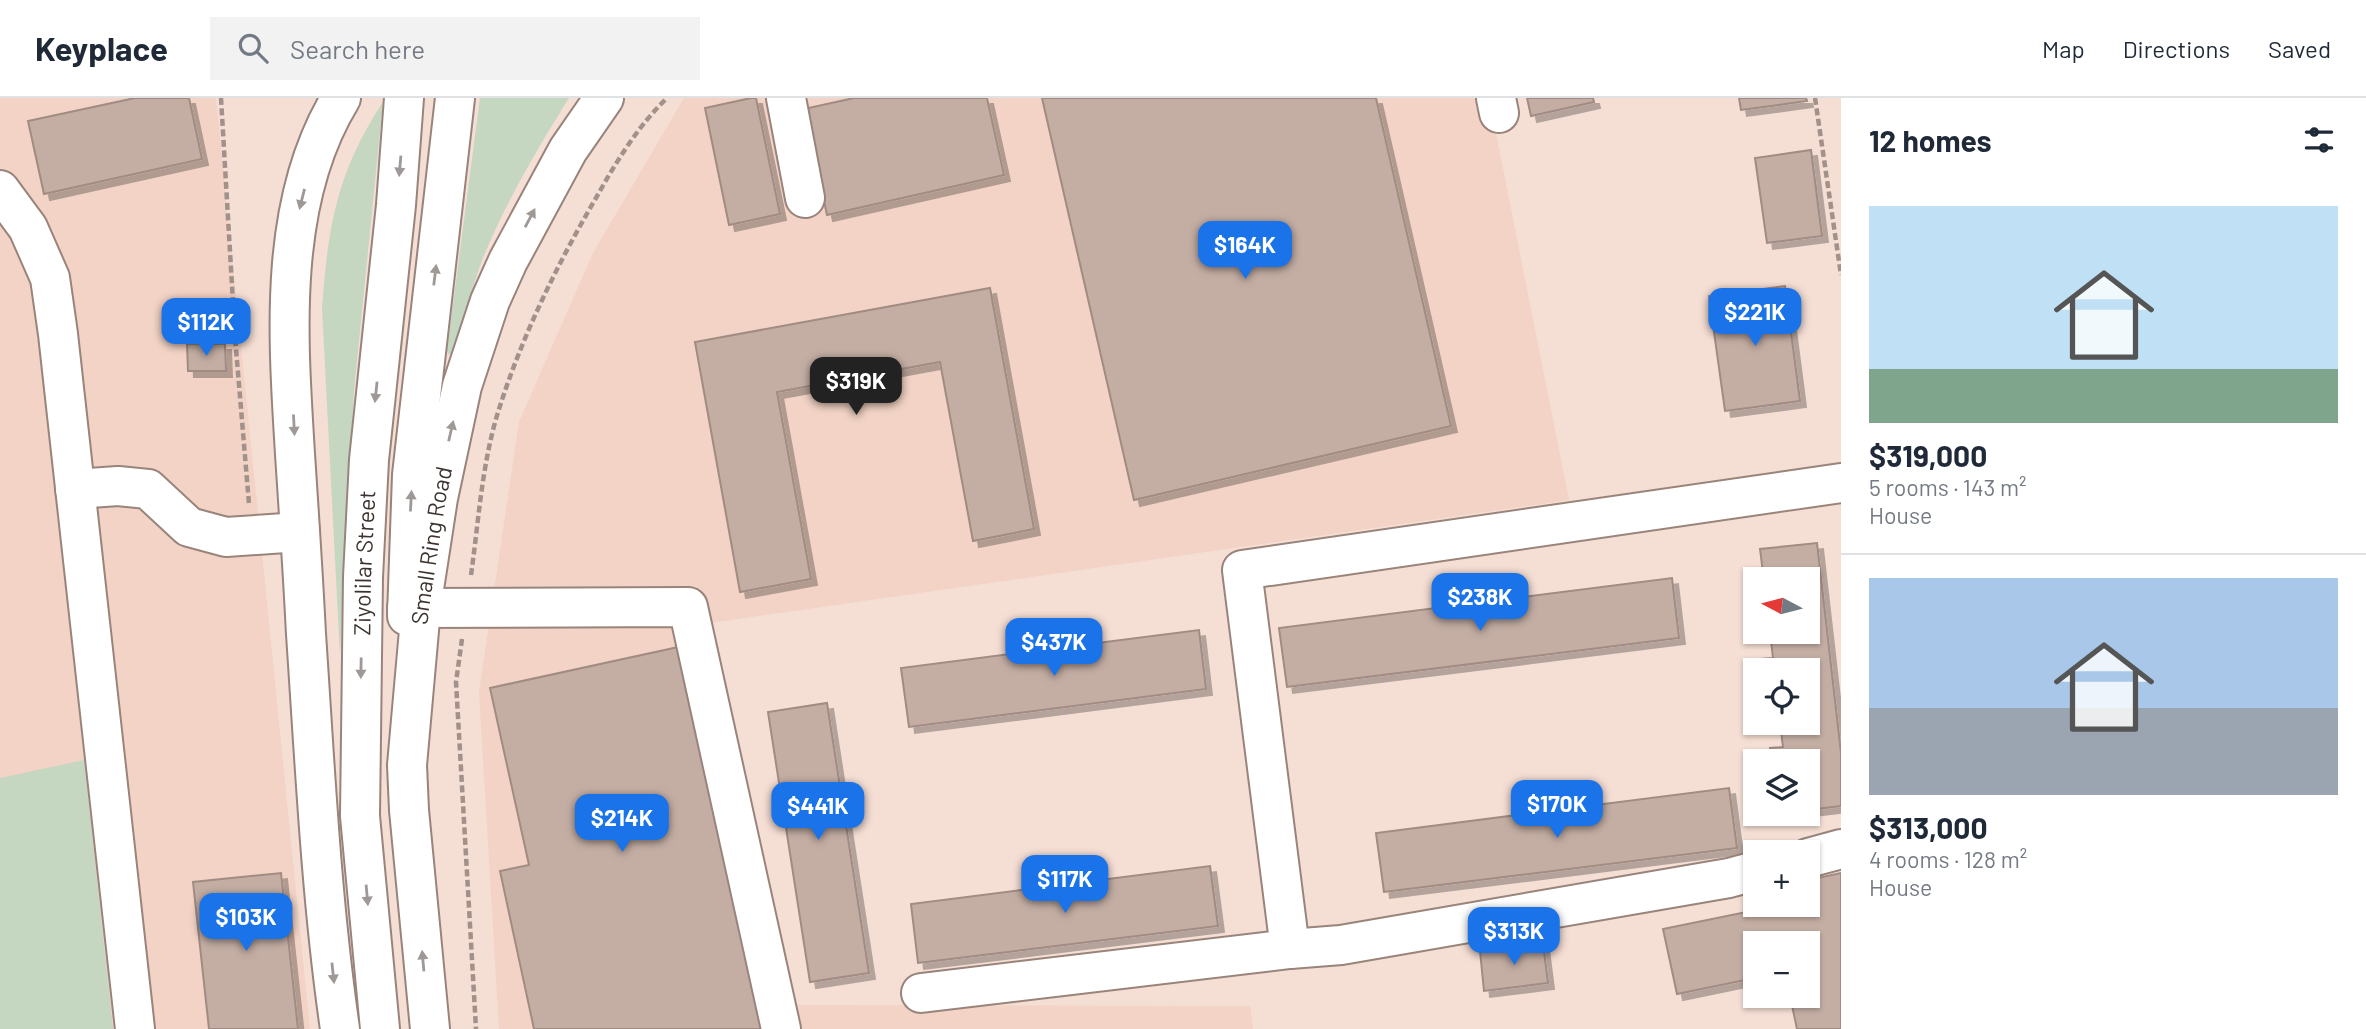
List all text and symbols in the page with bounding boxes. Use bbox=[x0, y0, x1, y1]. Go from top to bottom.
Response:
search box bbox=[210, 17, 700, 80]
text: Keyplace bbox=[35, 28, 168, 68]
icon: search bbox=[234, 29, 272, 67]
text: Search here bbox=[290, 33, 425, 64]
text: Map bbox=[2042, 34, 2085, 63]
text: Directions bbox=[2123, 34, 2230, 63]
text: Saved bbox=[2268, 34, 2331, 63]
icon: filters bbox=[2300, 121, 2338, 159]
text: 12 homes bbox=[1869, 122, 1992, 158]
one-way arrow bbox=[394, 155, 405, 177]
one-way arrow bbox=[296, 188, 307, 210]
one-way arrow bbox=[524, 208, 536, 228]
pin: $164K bbox=[1196, 222, 1294, 281]
text: $164K bbox=[1214, 230, 1276, 258]
icon: home bbox=[2041, 252, 2167, 378]
one-way arrow bbox=[430, 264, 441, 286]
pin: $221K bbox=[1706, 288, 1804, 348]
text: $221K bbox=[1724, 297, 1786, 325]
pin: $112K bbox=[157, 299, 255, 358]
text: $112K bbox=[178, 307, 234, 335]
pin: $319K bbox=[807, 358, 905, 417]
text: $319K bbox=[826, 366, 886, 394]
one-way arrow bbox=[370, 381, 381, 403]
one-way arrow bbox=[288, 415, 299, 437]
one-way arrow bbox=[446, 420, 457, 442]
text: $319,000 bbox=[1869, 437, 1987, 473]
street label: Small Ring Road bbox=[405, 464, 457, 626]
text: 5 rooms · 143 m² bbox=[1869, 473, 2027, 501]
street label: Ziyolilar Street bbox=[347, 490, 380, 636]
one-way arrow bbox=[406, 490, 417, 512]
text: House bbox=[1869, 501, 1932, 529]
north arrow bbox=[1743, 567, 1820, 644]
map controls bbox=[1743, 567, 1820, 1008]
pin: $238K bbox=[1431, 574, 1529, 633]
text: $238K bbox=[1448, 582, 1512, 610]
pin: $437K bbox=[1005, 618, 1103, 678]
icon: home bbox=[2041, 624, 2167, 750]
text: $437K bbox=[1021, 627, 1087, 655]
one-way arrow bbox=[355, 658, 367, 680]
button: locate bbox=[1743, 658, 1820, 735]
button: layers bbox=[1743, 749, 1820, 826]
pin: $170K bbox=[1508, 780, 1606, 840]
pin: $441K bbox=[769, 782, 867, 842]
text: $170K bbox=[1527, 789, 1587, 817]
text: $441K bbox=[787, 791, 849, 819]
pin: $214K bbox=[573, 794, 671, 854]
text: $214K bbox=[591, 803, 653, 831]
text: $313,000 bbox=[1869, 809, 1988, 845]
button: + bbox=[1743, 840, 1820, 917]
text: 4 rooms · 128 m² bbox=[1869, 845, 2027, 873]
pin: $117K bbox=[1016, 856, 1114, 915]
text: $117K bbox=[1037, 864, 1093, 892]
text: House bbox=[1869, 873, 1932, 901]
one-way arrow bbox=[362, 885, 373, 907]
pin: $103K bbox=[197, 894, 295, 953]
text: $103K bbox=[215, 902, 277, 930]
pin: $313K bbox=[1465, 908, 1563, 967]
text: $313K bbox=[1484, 916, 1544, 944]
button: − bbox=[1743, 931, 1820, 1008]
one-way arrow bbox=[418, 950, 429, 972]
one-way arrow bbox=[328, 962, 339, 984]

